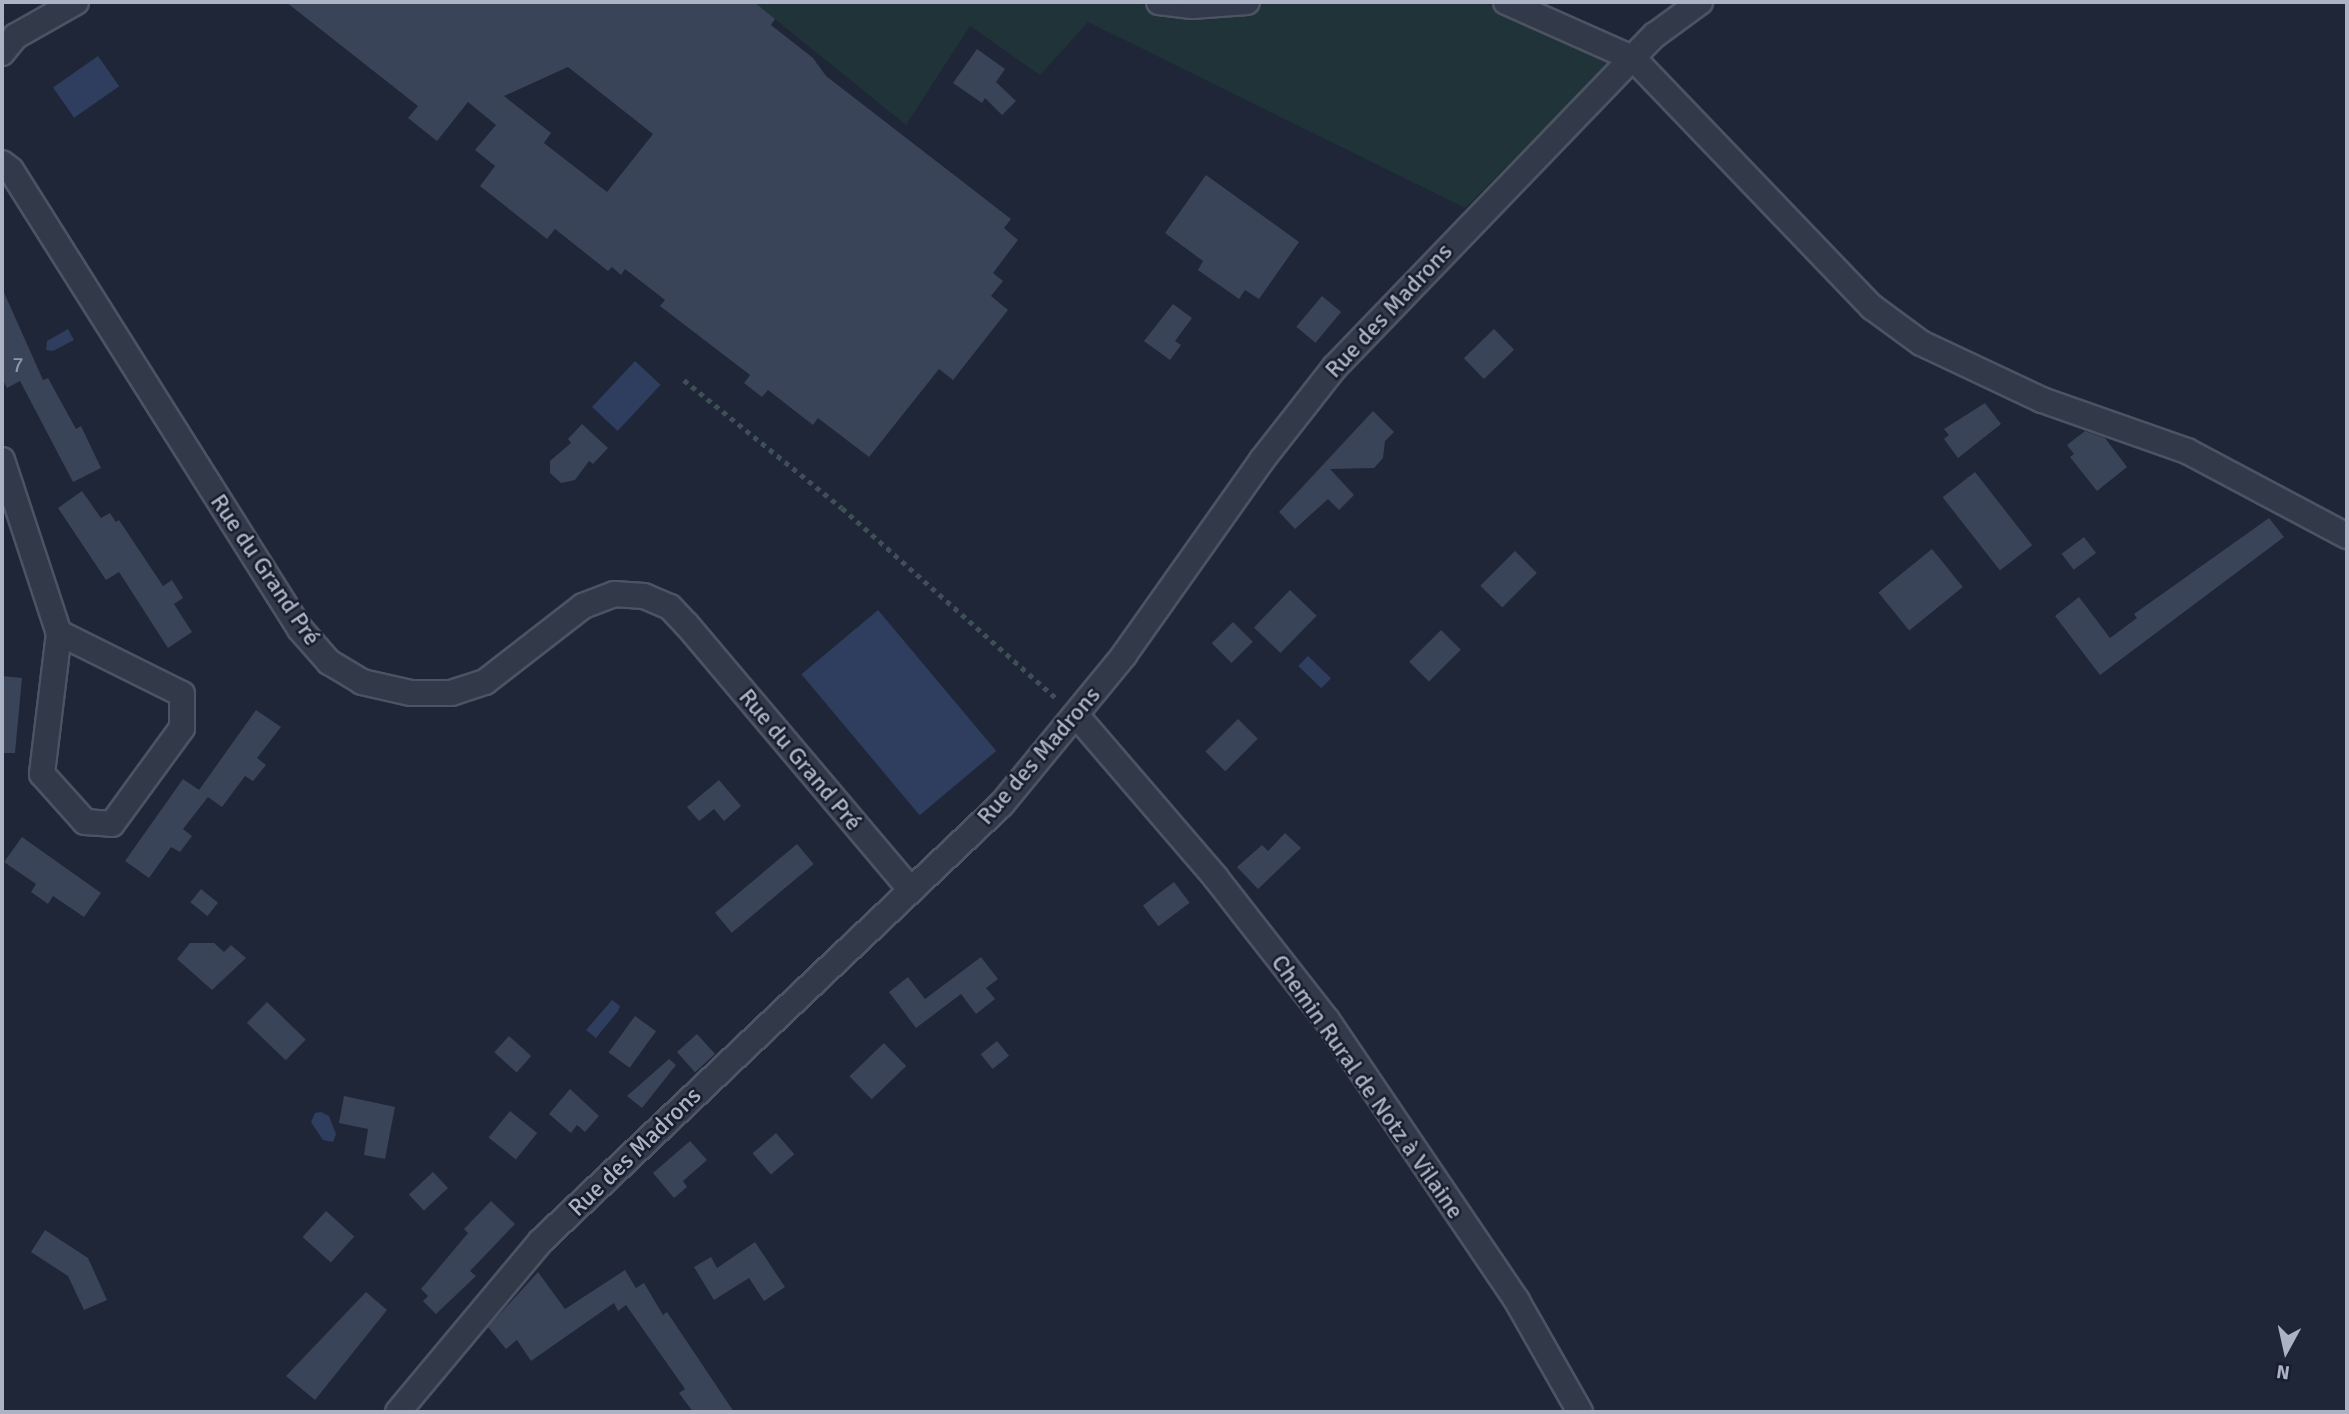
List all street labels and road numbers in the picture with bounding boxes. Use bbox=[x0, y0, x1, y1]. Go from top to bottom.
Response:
street label: Rue des Madrons bbox=[1319, 238, 1459, 384]
street label: Rue du Grand Pré bbox=[204, 489, 326, 651]
street label: Rue des Madrons bbox=[971, 681, 1107, 831]
street label: Rue du Grand Pré bbox=[732, 683, 868, 837]
street label: Chemin Rural de Notz à Vilaine bbox=[1265, 949, 1469, 1225]
street label: Rue des Madrons bbox=[563, 1081, 707, 1223]

